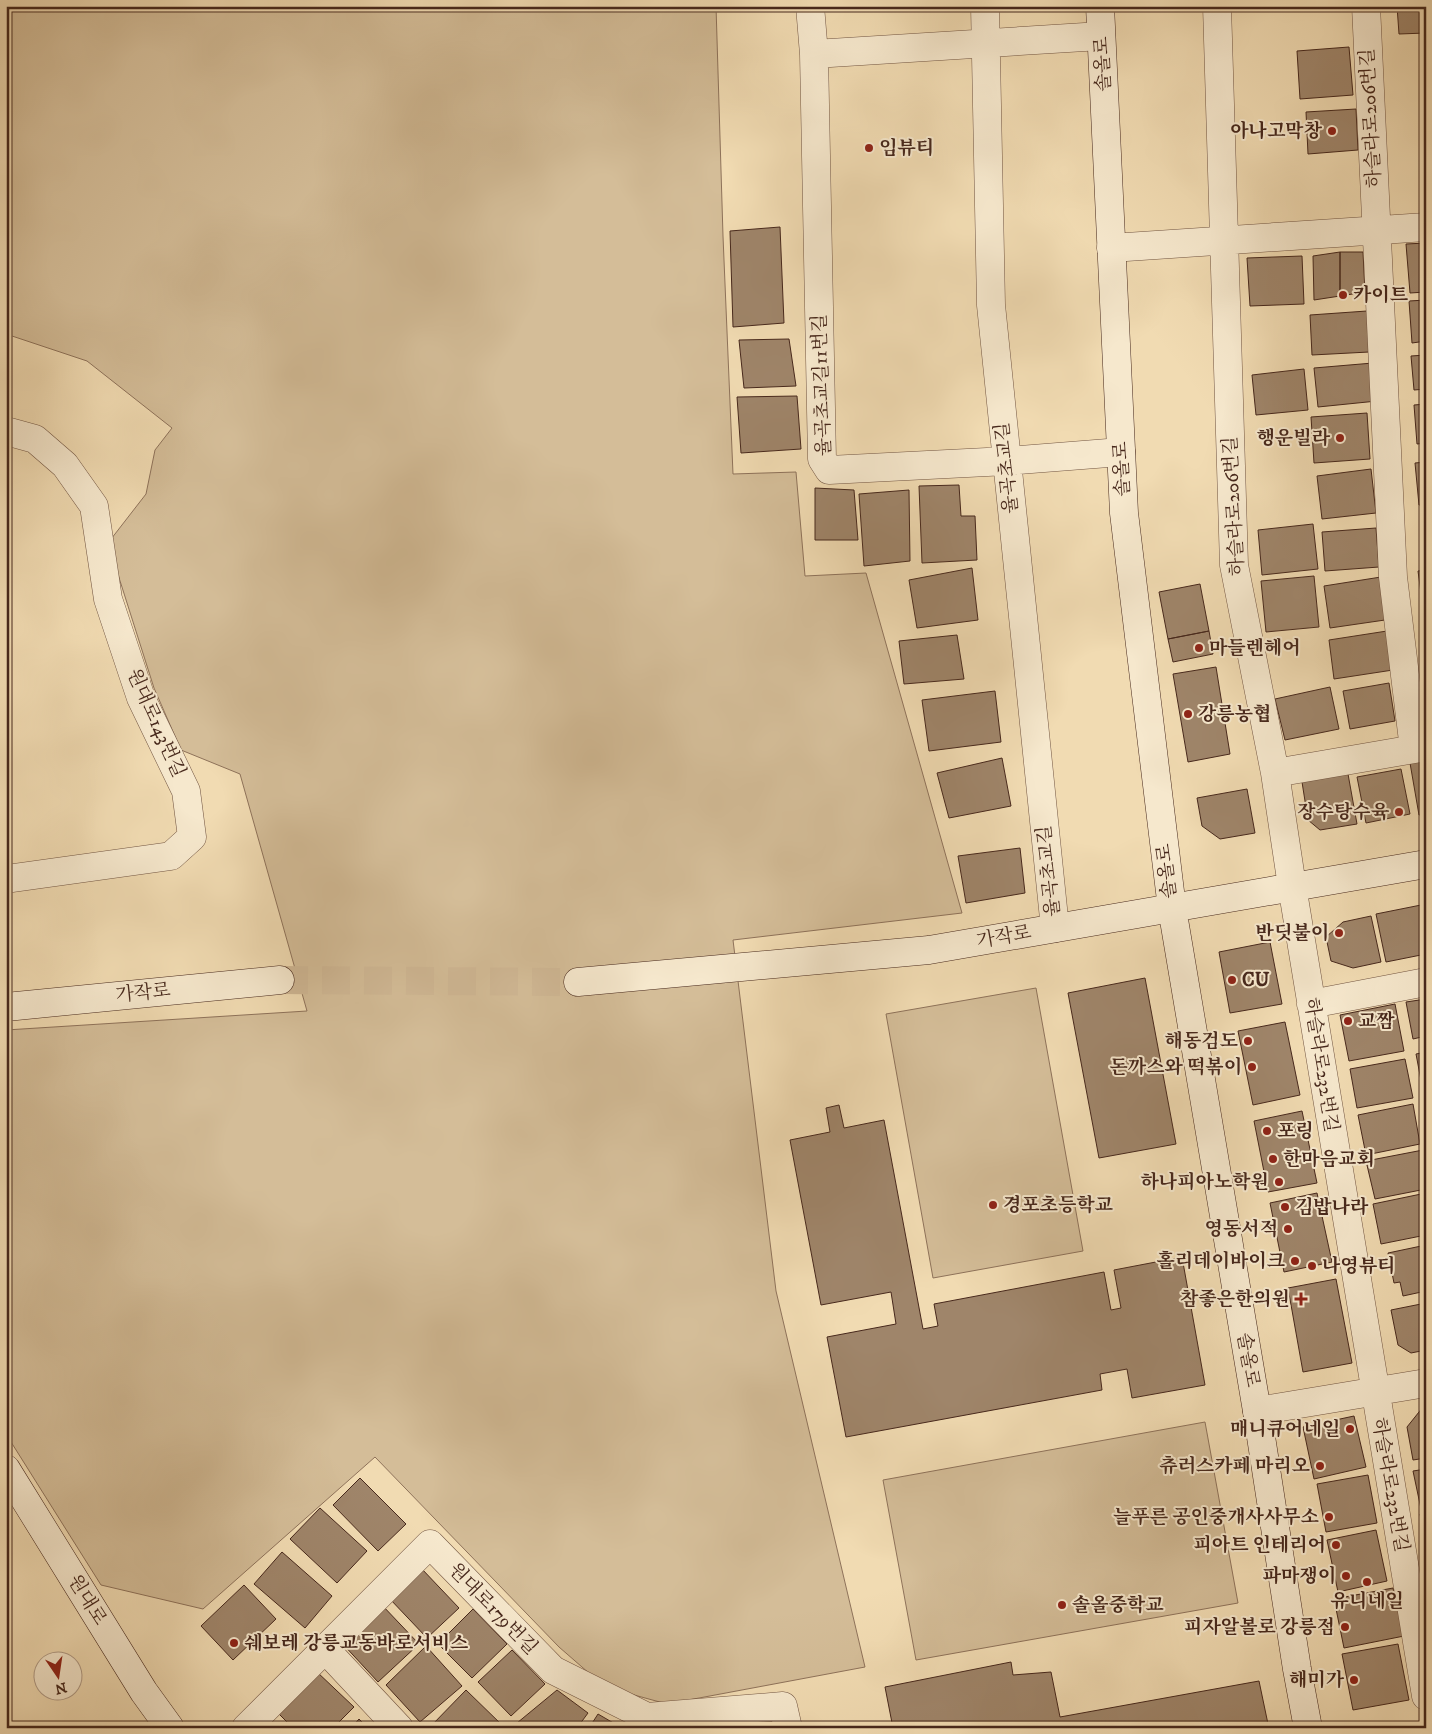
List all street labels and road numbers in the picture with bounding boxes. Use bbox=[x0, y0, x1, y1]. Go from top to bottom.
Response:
street label: 솔올로 bbox=[1090, 36, 1116, 92]
street label: 하슬라로206번길 bbox=[1356, 48, 1386, 188]
street label: 율곡초교길11번길 bbox=[808, 313, 836, 457]
street label: 율곡초교길 bbox=[991, 421, 1023, 515]
street label: 하슬라로206번길 bbox=[1219, 436, 1249, 576]
street label: 솔올로 bbox=[1109, 441, 1135, 497]
street label: 원대로143번길 bbox=[122, 665, 190, 781]
street label: 율곡초교길 bbox=[1033, 824, 1065, 918]
street label: 솔올로 bbox=[1152, 842, 1182, 900]
street label: 가작로 bbox=[975, 921, 1033, 953]
street label: 가작로 bbox=[114, 979, 172, 1007]
street label: 하슬라로232번길 bbox=[1299, 996, 1343, 1134]
street label: 솔올로 bbox=[1232, 1331, 1264, 1389]
street label: 하슬라로232번길 bbox=[1367, 1416, 1413, 1554]
street label: 원대로179번길 bbox=[444, 1558, 542, 1660]
street label: 원대로 bbox=[63, 1571, 111, 1629]

